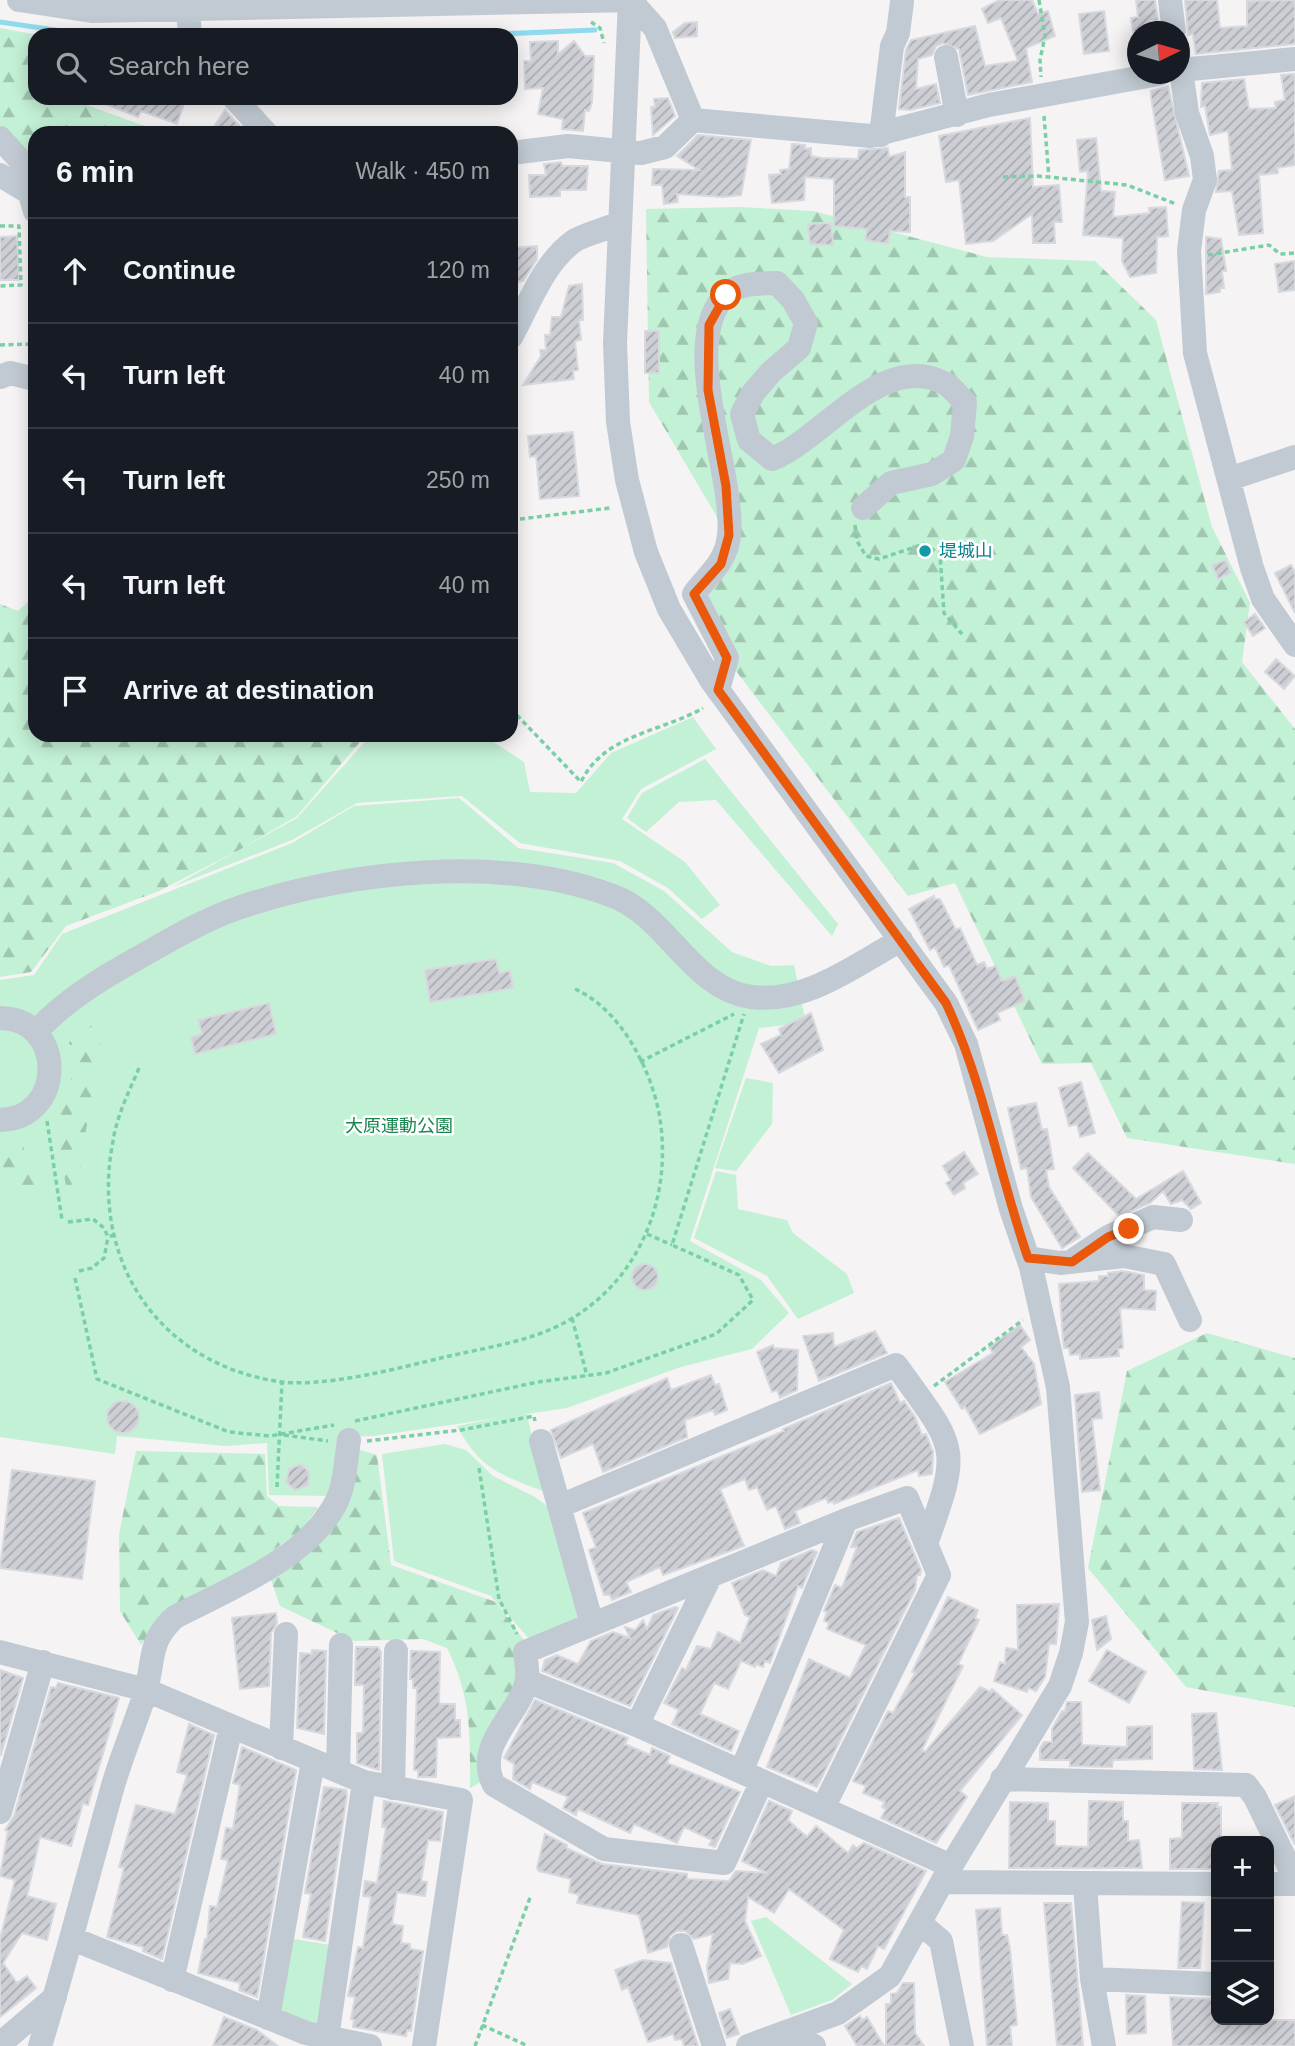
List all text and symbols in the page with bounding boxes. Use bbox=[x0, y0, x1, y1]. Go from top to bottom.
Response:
north arrow bbox=[1127, 21, 1190, 84]
search box bbox=[28, 28, 518, 105]
icon: search bbox=[52, 48, 90, 86]
text: Search here bbox=[108, 51, 250, 81]
text: 6 min bbox=[56, 155, 134, 188]
text: Walk · 450 m bbox=[355, 158, 490, 184]
icon: ahead bbox=[56, 252, 94, 290]
text: Continue bbox=[123, 255, 236, 285]
text: 120 m bbox=[426, 257, 490, 283]
route start bbox=[710, 279, 741, 310]
icon: left bbox=[56, 357, 94, 395]
text: Turn left bbox=[123, 360, 225, 390]
text: 40 m bbox=[439, 362, 490, 388]
icon: left bbox=[56, 462, 94, 500]
text: Turn left bbox=[123, 465, 225, 495]
text: 250 m bbox=[426, 467, 490, 493]
place label: 堤城山 bbox=[939, 541, 993, 561]
marker: 堤城山 bbox=[917, 543, 933, 559]
icon: left bbox=[56, 567, 94, 605]
text: Turn left bbox=[123, 570, 225, 600]
text: 40 m bbox=[439, 572, 490, 598]
icon: arrive bbox=[56, 672, 94, 710]
text: Arrive at destination bbox=[123, 675, 374, 705]
park label: 大原運動公園 bbox=[345, 1116, 453, 1136]
route end bbox=[1113, 1213, 1144, 1244]
map controls bbox=[1211, 1836, 1274, 2025]
button: + bbox=[1211, 1836, 1274, 1899]
button: − bbox=[1211, 1899, 1274, 1962]
button: layers bbox=[1211, 1962, 1274, 2025]

